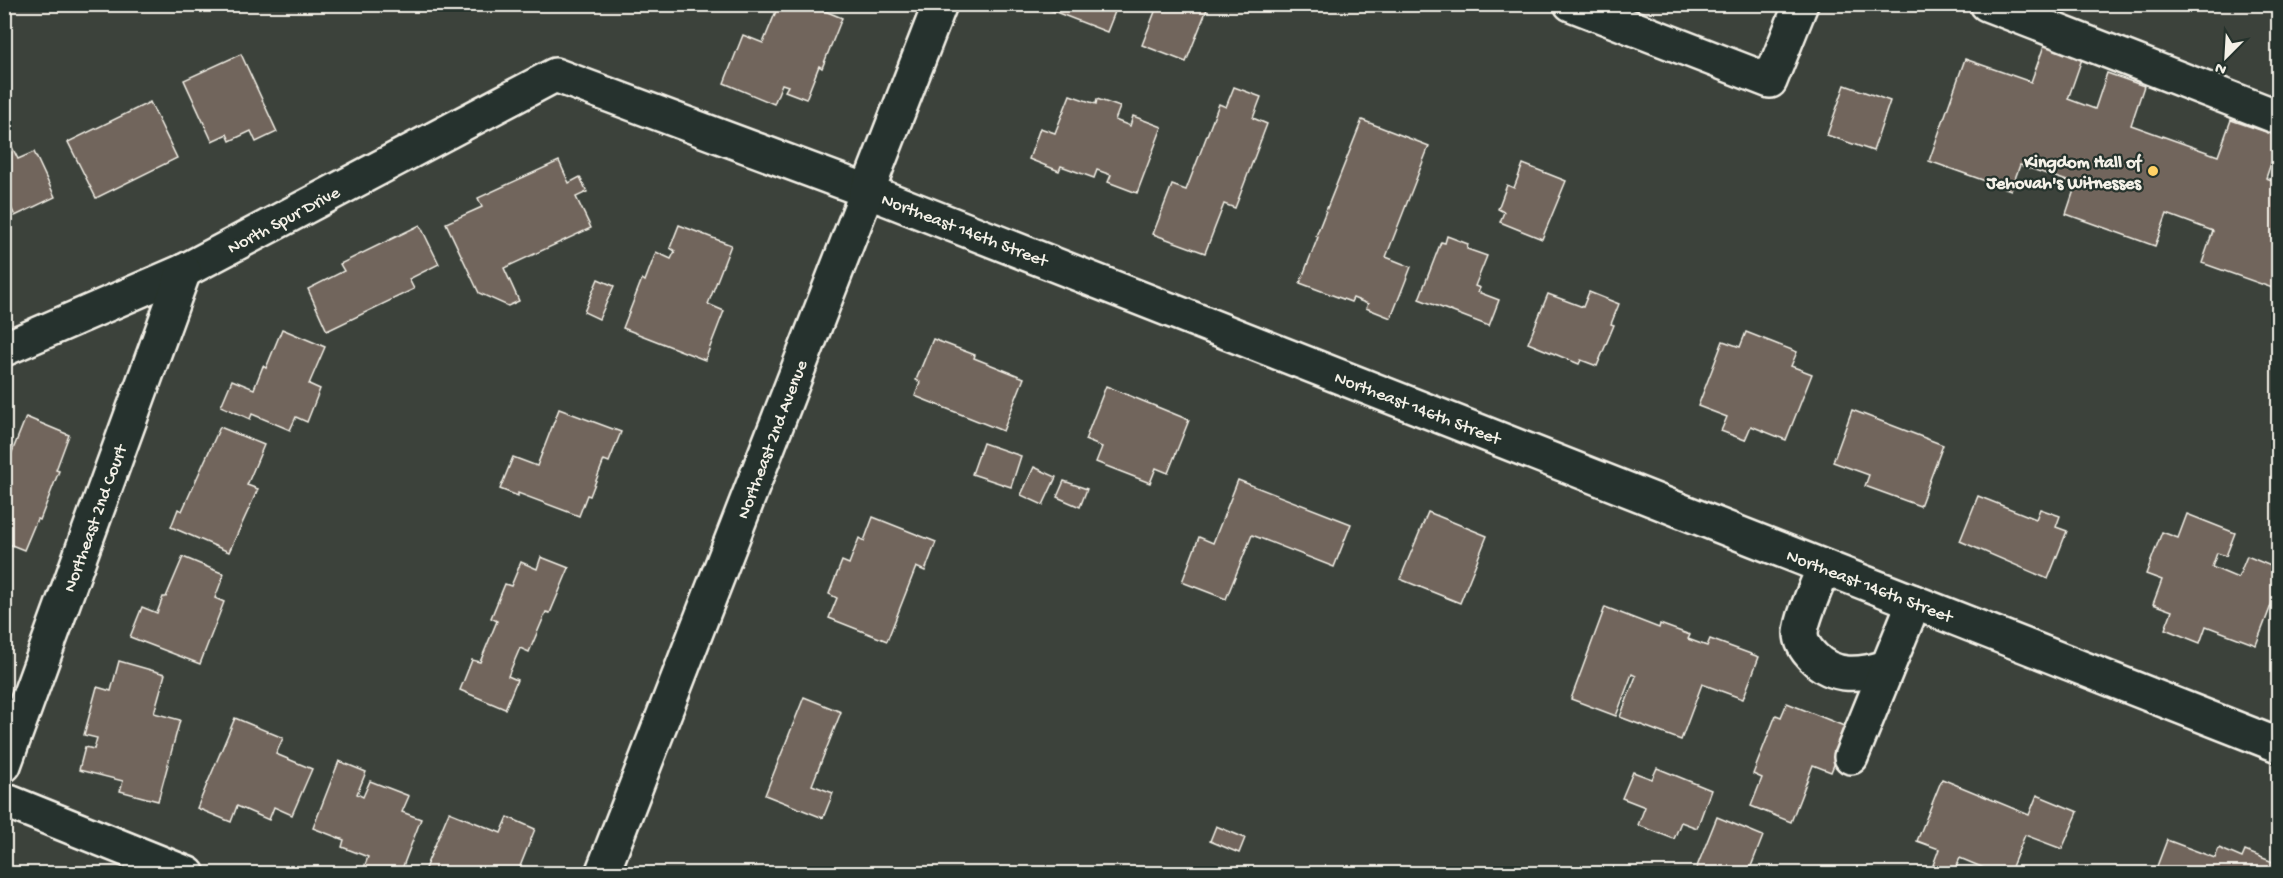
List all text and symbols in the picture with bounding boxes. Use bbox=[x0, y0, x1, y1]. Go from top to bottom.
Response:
north arrow bbox=[2196, 27, 2256, 87]
text: N bbox=[2212, 56, 2230, 78]
place label: Kingdom Hall of Jehovah's Witnesses bbox=[1986, 153, 2142, 195]
marker: Kingdom Hall of Jehovah's Witnesses bbox=[2146, 164, 2160, 178]
street label: North Spur Drive bbox=[224, 182, 345, 260]
street label: Northeast 146th Street bbox=[878, 190, 1052, 273]
street label: Northeast 2nd Avenue bbox=[733, 357, 814, 522]
street label: Northeast 146th Street bbox=[1331, 368, 1505, 451]
street label: Northeast 2nd Court bbox=[60, 441, 133, 595]
street label: Northeast 146th Street bbox=[1783, 546, 1957, 629]

